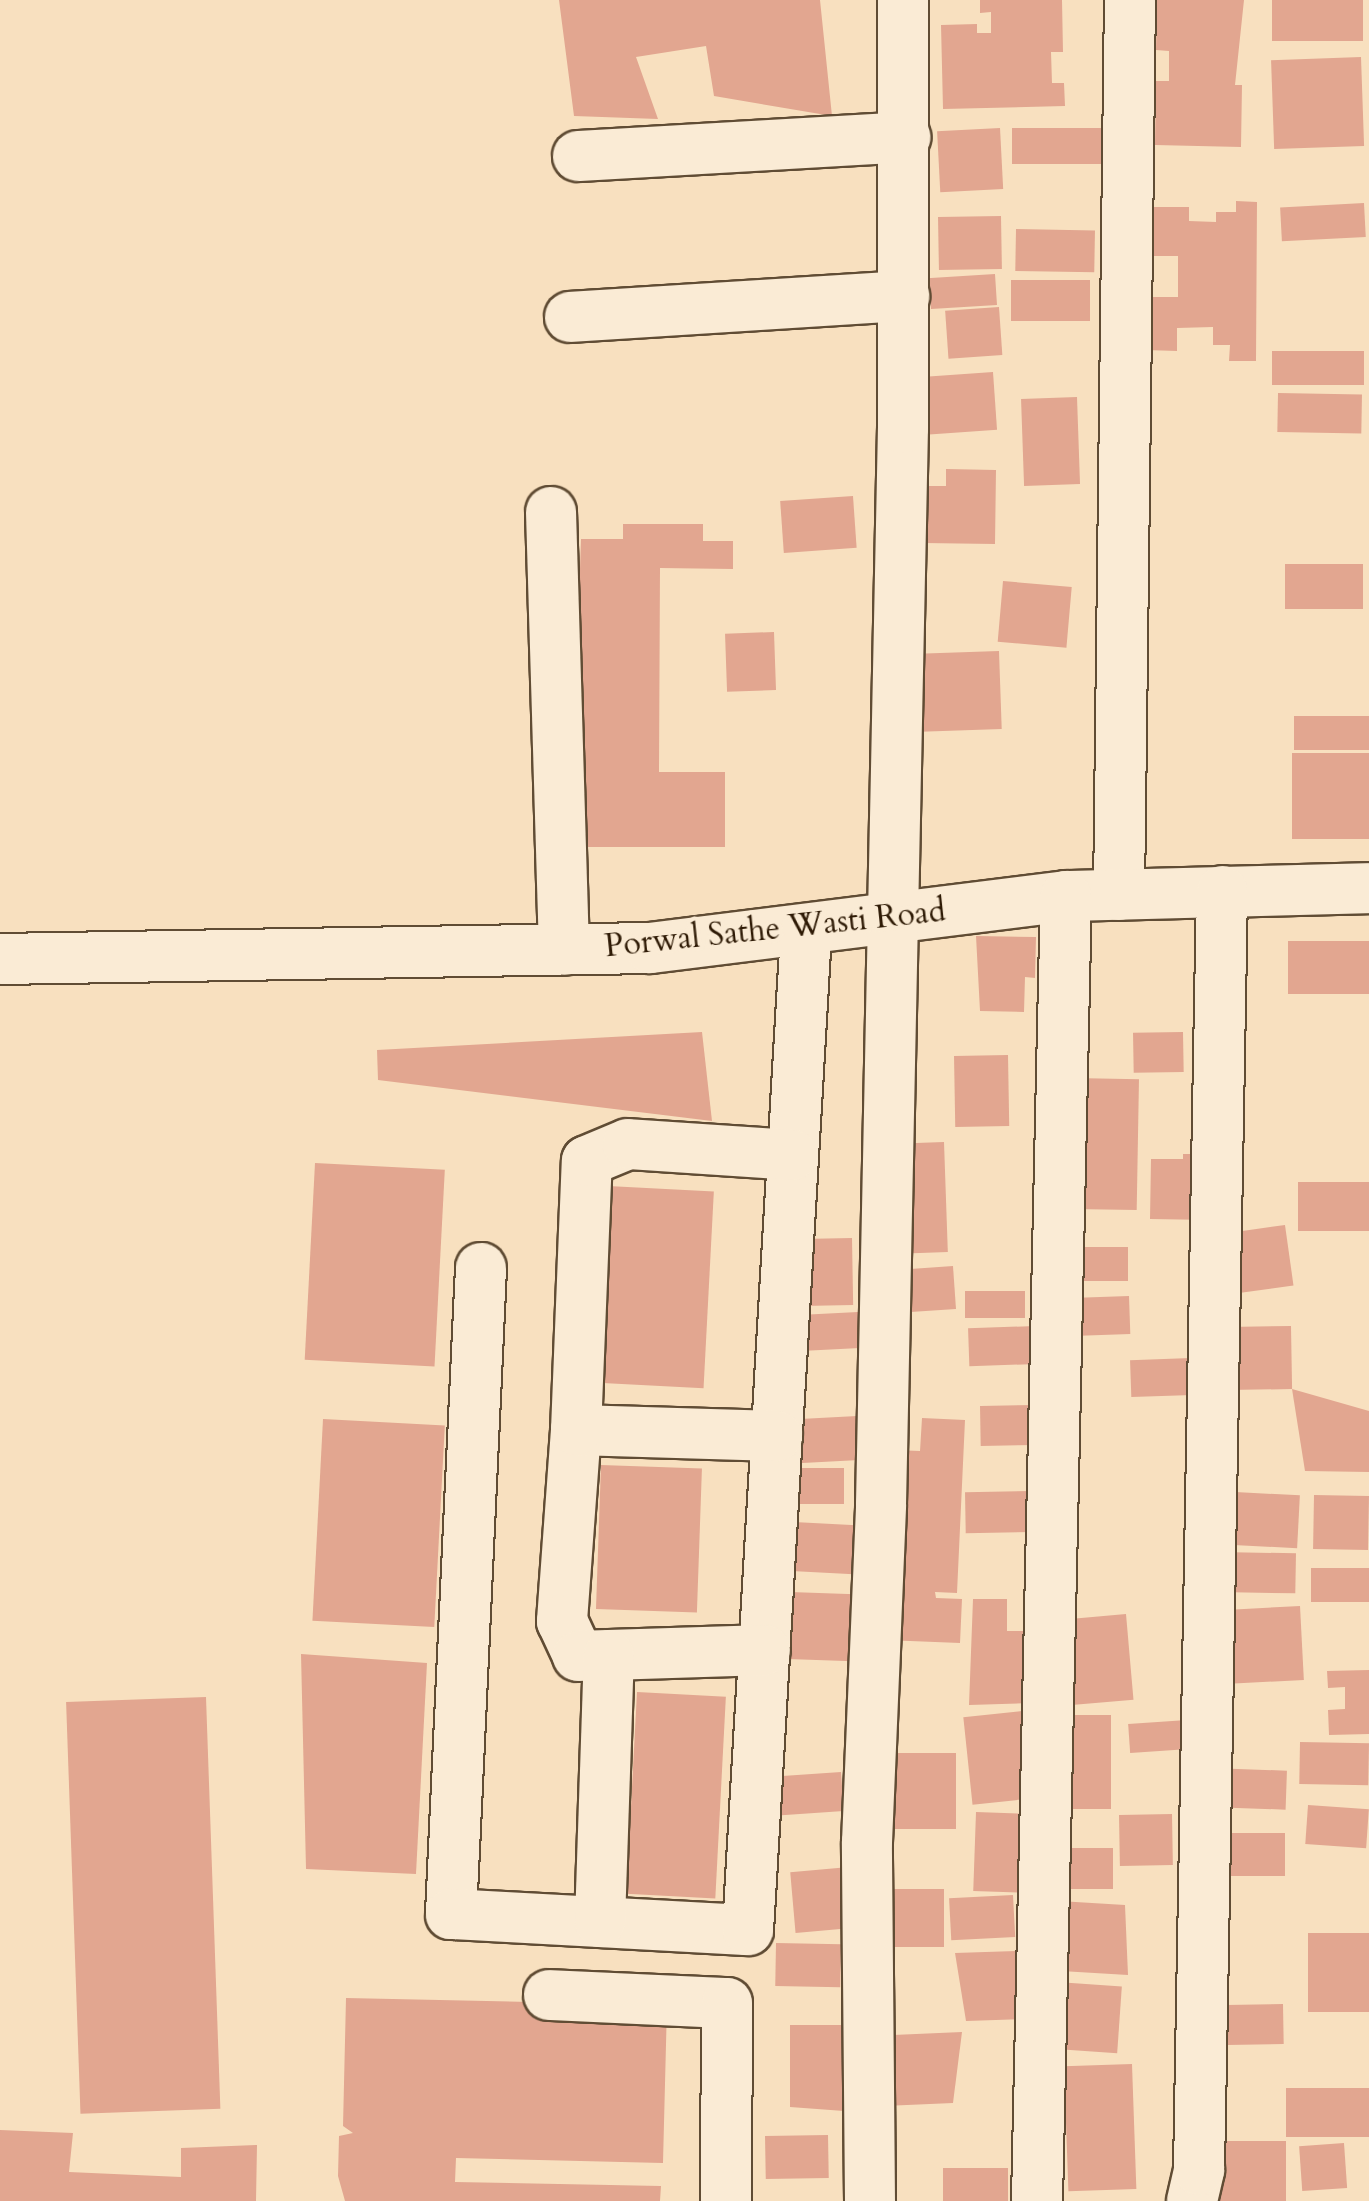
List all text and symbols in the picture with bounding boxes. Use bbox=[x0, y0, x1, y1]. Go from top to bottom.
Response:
street label: Porwal Sathe Wasti Road bbox=[603, 892, 947, 966]

